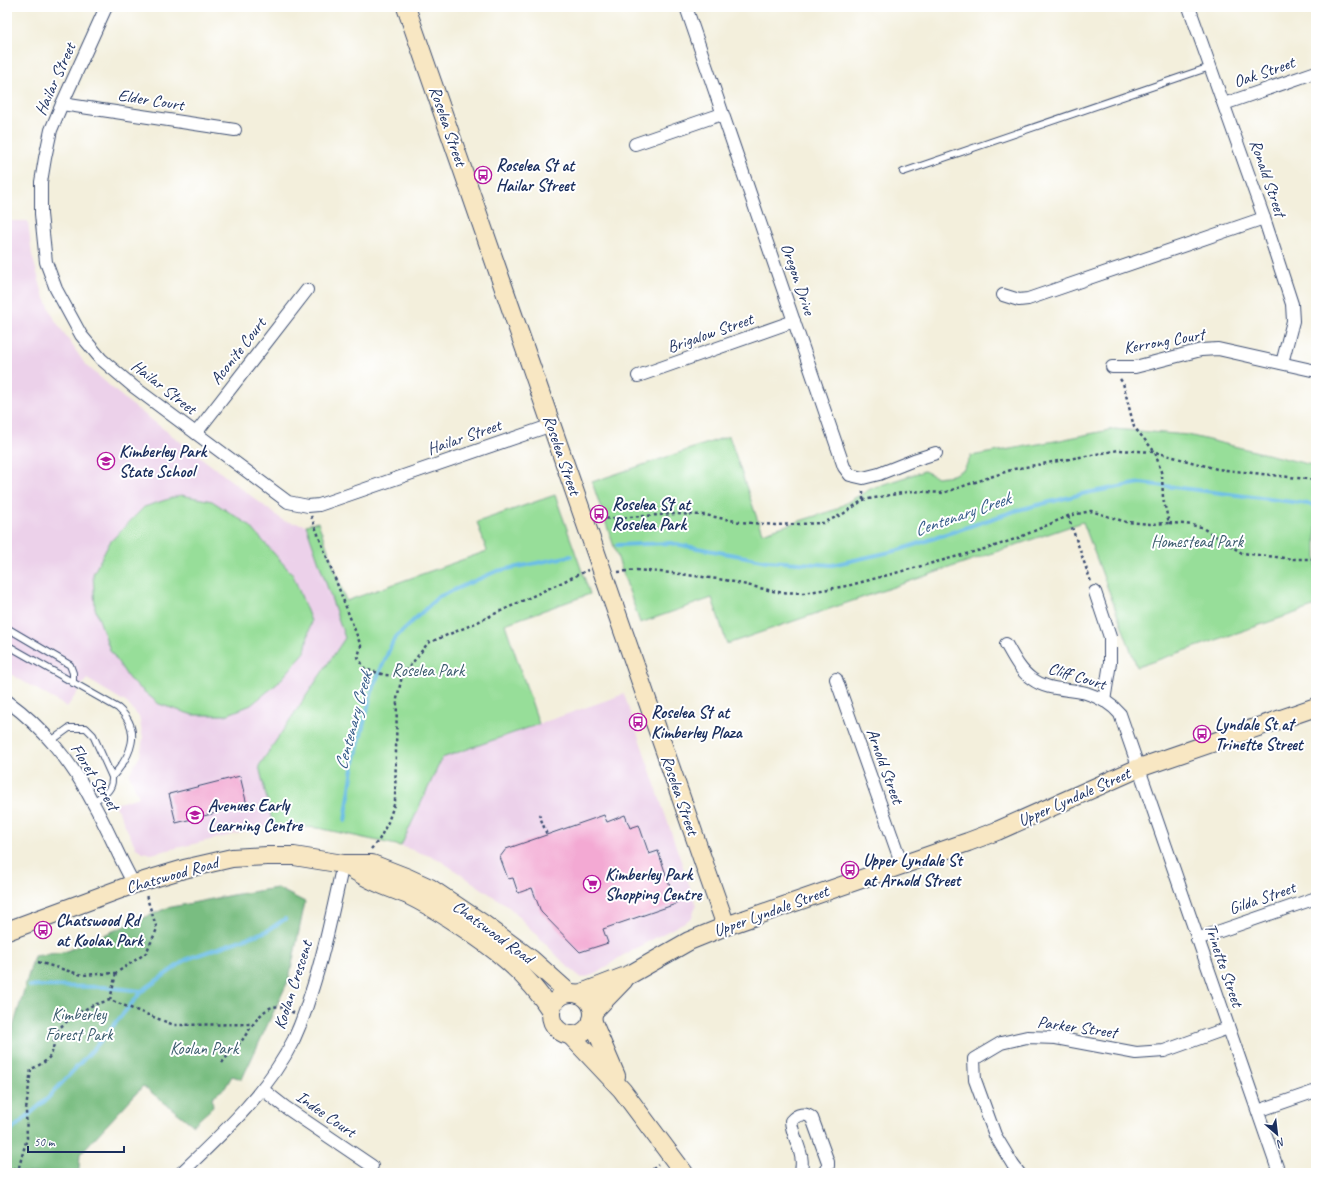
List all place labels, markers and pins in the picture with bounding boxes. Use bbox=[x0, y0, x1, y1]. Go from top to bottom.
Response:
place label: Roselea St at Hailar Street bbox=[496, 155, 577, 196]
bus stop icon: Roselea St at Hailar Street bbox=[473, 165, 493, 185]
place label: Kimberley Park State School bbox=[119, 441, 208, 482]
school or university icon: Kimberley Park State School bbox=[96, 451, 116, 471]
place label: Roselea St at Roselea Park bbox=[612, 494, 692, 535]
bus stop icon: Roselea St at Roselea Park bbox=[589, 504, 609, 524]
place label: Roselea St at Kimberley Plaza bbox=[651, 702, 744, 743]
bus stop icon: Roselea St at Kimberley Plaza bbox=[628, 712, 648, 732]
place label: Lyndale St at Trinette Street bbox=[1215, 714, 1305, 755]
bus stop icon: Lyndale St at Trinette Street bbox=[1192, 724, 1212, 744]
place label: Avenues Early Learning Centre bbox=[208, 795, 304, 836]
school or university icon: Avenues Early Learning Centre bbox=[185, 805, 205, 825]
place label: Upper Lyndale St at Arnold Street bbox=[863, 850, 964, 891]
bus stop icon: Upper Lyndale St at Arnold Street bbox=[840, 860, 860, 880]
place label: Kimberley Park Shopping Centre bbox=[605, 864, 704, 905]
supermarket icon: Kimberley Park Shopping Centre bbox=[582, 874, 602, 894]
place label: Chatswood Rd at Koolan Park bbox=[56, 910, 144, 951]
bus stop icon: Chatswood Rd at Koolan Park bbox=[33, 920, 53, 940]

